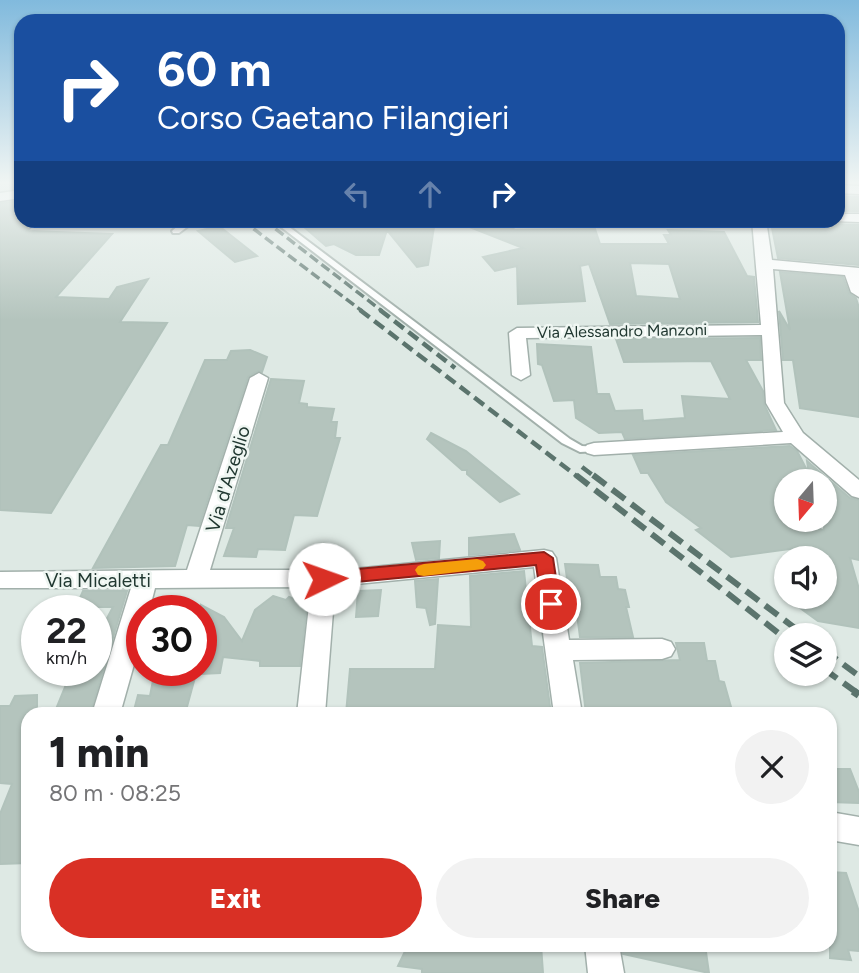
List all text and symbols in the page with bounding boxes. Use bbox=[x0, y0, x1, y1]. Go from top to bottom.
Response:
text: 60 m bbox=[157, 39, 272, 98]
icon: right bbox=[42, 42, 133, 133]
text: Corso Gaetano Filangieri bbox=[157, 99, 510, 137]
icon: left bbox=[338, 175, 376, 213]
icon: ahead bbox=[411, 175, 449, 213]
icon: right bbox=[484, 175, 522, 213]
street label: Via Alessandro Manzoni bbox=[537, 320, 707, 342]
street label: Via d'Azeglio bbox=[201, 423, 255, 535]
north arrow bbox=[774, 469, 836, 532]
map controls bbox=[774, 469, 837, 686]
position arrow bbox=[287, 542, 361, 616]
button: sound bbox=[774, 546, 837, 609]
street label: Via Micaletti bbox=[45, 569, 151, 592]
pin bbox=[521, 574, 581, 634]
icon: arrive bbox=[532, 585, 570, 623]
speed limit sign: 30 bbox=[126, 595, 217, 686]
text: 22 bbox=[46, 610, 87, 652]
button: layers bbox=[774, 623, 837, 686]
text: km/h bbox=[46, 647, 87, 669]
text: 1 min bbox=[49, 727, 149, 778]
button: close bbox=[735, 730, 809, 804]
text: 80 m · 08:25 bbox=[49, 779, 181, 807]
button: Exit bbox=[49, 858, 422, 938]
button: Share bbox=[436, 858, 809, 938]

